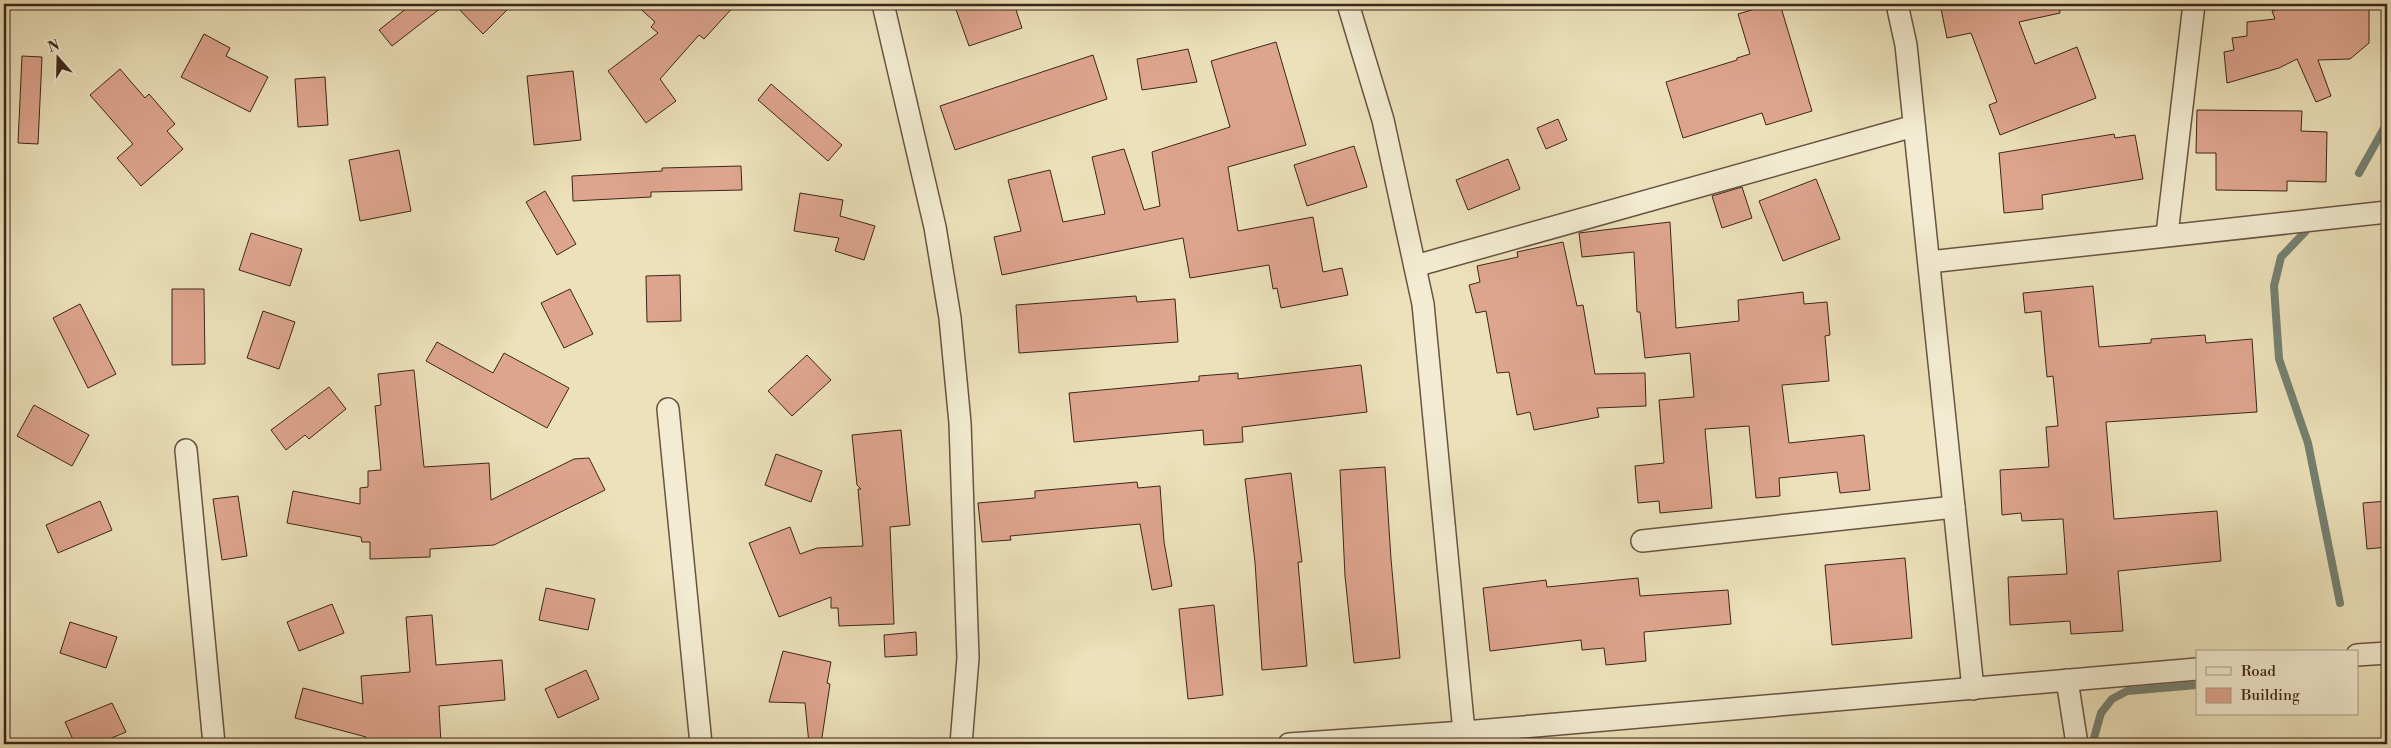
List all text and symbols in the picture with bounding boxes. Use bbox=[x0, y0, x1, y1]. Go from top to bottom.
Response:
north arrow bbox=[32, 32, 82, 82]
text: N bbox=[46, 36, 62, 57]
legend bbox=[2196, 650, 2358, 716]
text: Road bbox=[2241, 662, 2276, 681]
text: Building bbox=[2240, 686, 2300, 705]

